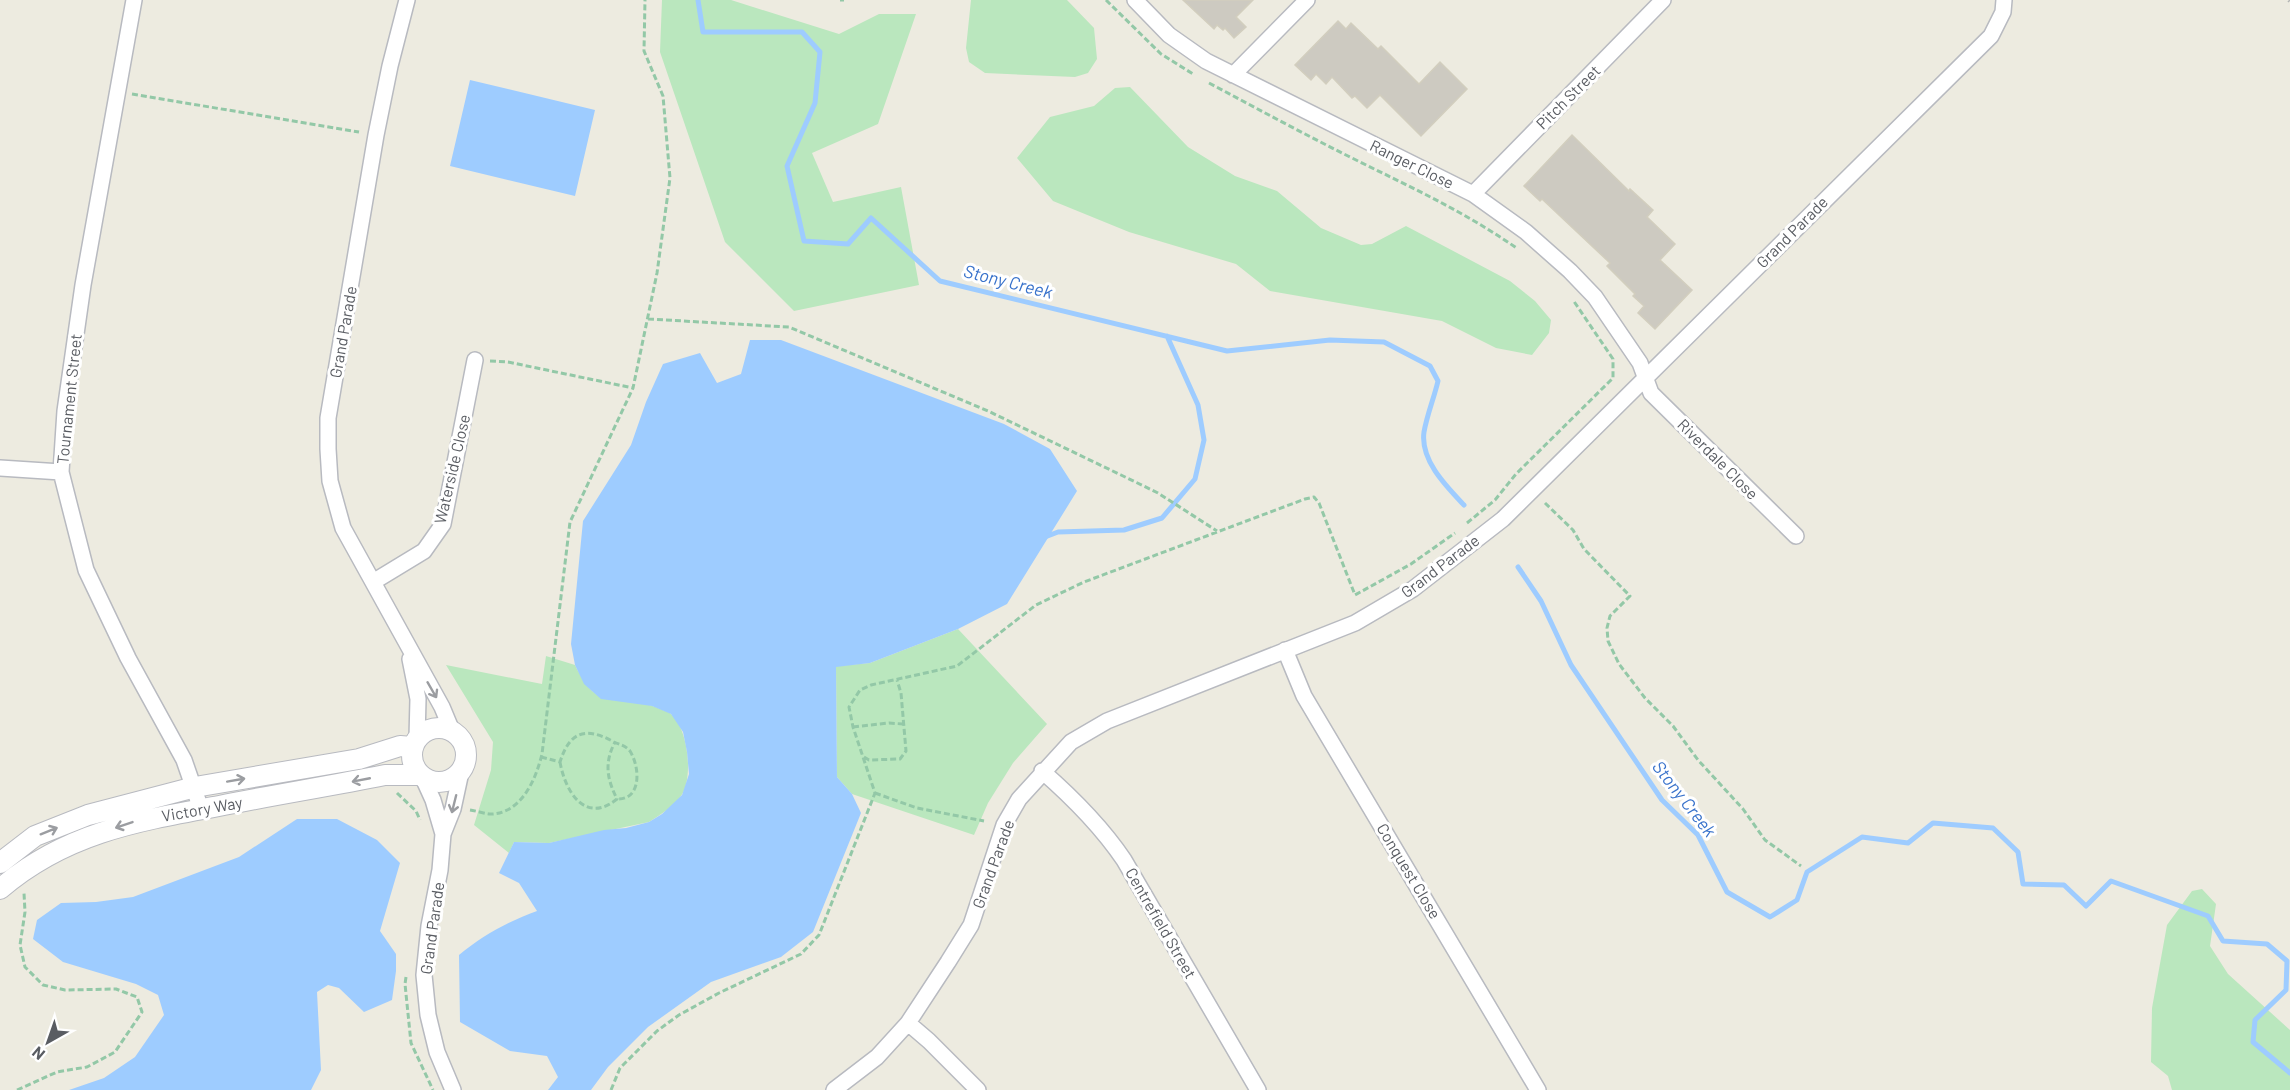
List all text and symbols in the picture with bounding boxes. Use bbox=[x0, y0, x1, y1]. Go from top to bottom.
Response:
street label: Pitch Street bbox=[1532, 61, 1604, 133]
street label: Ranger Close bbox=[1367, 135, 1457, 192]
street label: Grand Parade bbox=[1752, 192, 1831, 271]
water label: Stony Creek bbox=[962, 259, 1055, 303]
street label: Grand Parade bbox=[325, 284, 360, 379]
street label: Tournament Street bbox=[52, 333, 85, 465]
street label: Waterside Close bbox=[430, 412, 473, 526]
street label: Riverdale Close bbox=[1674, 414, 1763, 503]
street label: Grand Parade bbox=[1397, 530, 1483, 601]
one-way arrow bbox=[426, 681, 438, 698]
water label: Stony Creek bbox=[1648, 756, 1722, 841]
one-way arrow bbox=[226, 774, 246, 785]
one-way arrow bbox=[352, 775, 371, 786]
street label: Victory Way bbox=[160, 792, 244, 825]
one-way arrow bbox=[447, 794, 459, 813]
street label: Grand Parade bbox=[968, 817, 1017, 911]
street label: Conquest Close bbox=[1374, 820, 1445, 922]
one-way arrow bbox=[115, 821, 134, 832]
one-way arrow bbox=[39, 825, 57, 836]
street label: Centrefield Street bbox=[1122, 864, 1201, 981]
street label: Grand Parade bbox=[416, 881, 447, 975]
north arrow bbox=[18, 1012, 78, 1072]
text: N bbox=[28, 1043, 48, 1065]

